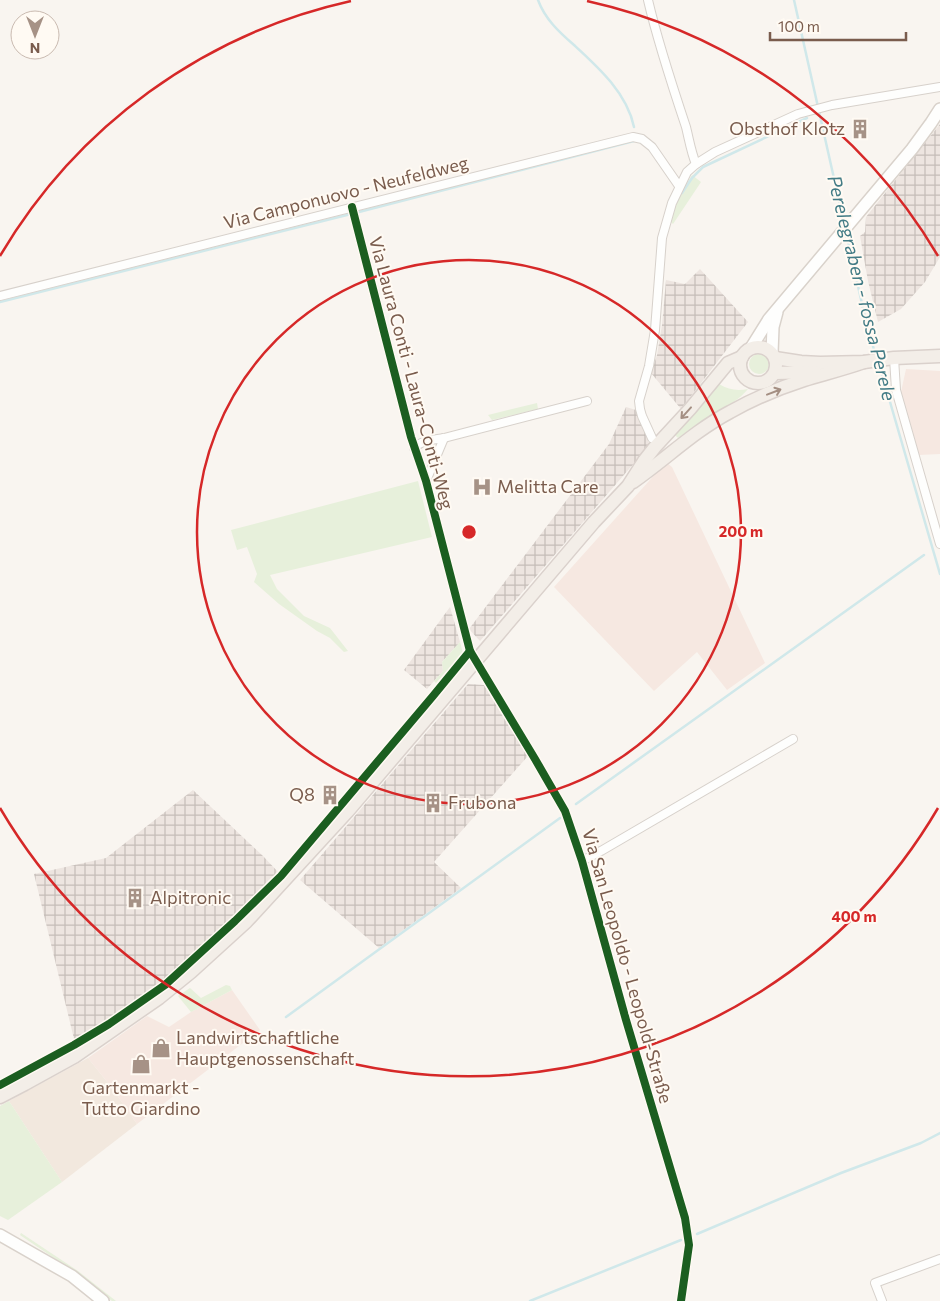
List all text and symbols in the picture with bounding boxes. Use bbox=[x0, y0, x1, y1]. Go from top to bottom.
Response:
north arrow bbox=[10, 10, 60, 60]
scale bar bbox=[770, 10, 906, 42]
text: 100 m bbox=[778, 17, 820, 35]
text: N bbox=[30, 40, 40, 57]
place label: Obsthof Klotz bbox=[729, 117, 845, 139]
building icon: Obsthof Klotz bbox=[849, 118, 871, 140]
street label: Via Camponuovo - Neufeldweg bbox=[221, 151, 471, 233]
water label: Perelegraben - fossa Perele bbox=[823, 173, 902, 403]
street label: Via Laura Conti - Laura-Conti-Weg bbox=[365, 234, 459, 512]
one-way arrow bbox=[766, 387, 781, 396]
one-way arrow bbox=[680, 406, 692, 419]
place label: Melitta Care bbox=[497, 475, 599, 497]
hospital icon: Melitta Care bbox=[471, 476, 493, 498]
text: 200 m bbox=[719, 522, 763, 540]
centre of rings bbox=[460, 523, 478, 541]
place label: Q8 bbox=[289, 783, 315, 805]
building icon: Q8 bbox=[319, 784, 341, 806]
place label: Frubona bbox=[448, 791, 516, 813]
building icon: Frubona bbox=[422, 792, 444, 814]
street label: Via San Leopoldo - Leopold-Straße bbox=[578, 826, 678, 1106]
place label: Alpitronic bbox=[150, 886, 231, 908]
building icon: Alpitronic bbox=[124, 887, 146, 909]
text: 400 m bbox=[831, 907, 877, 925]
place label: Landwirtschaftliche Hauptgenossenschaft bbox=[176, 1026, 354, 1069]
shop icon: Landwirtschaftliche Hauptgenossenschaft bbox=[150, 1037, 172, 1059]
shop icon: Gartenmarkt - Tutto Giardino bbox=[130, 1053, 152, 1075]
place label: Gartenmarkt - Tutto Giardino bbox=[81, 1076, 201, 1119]

